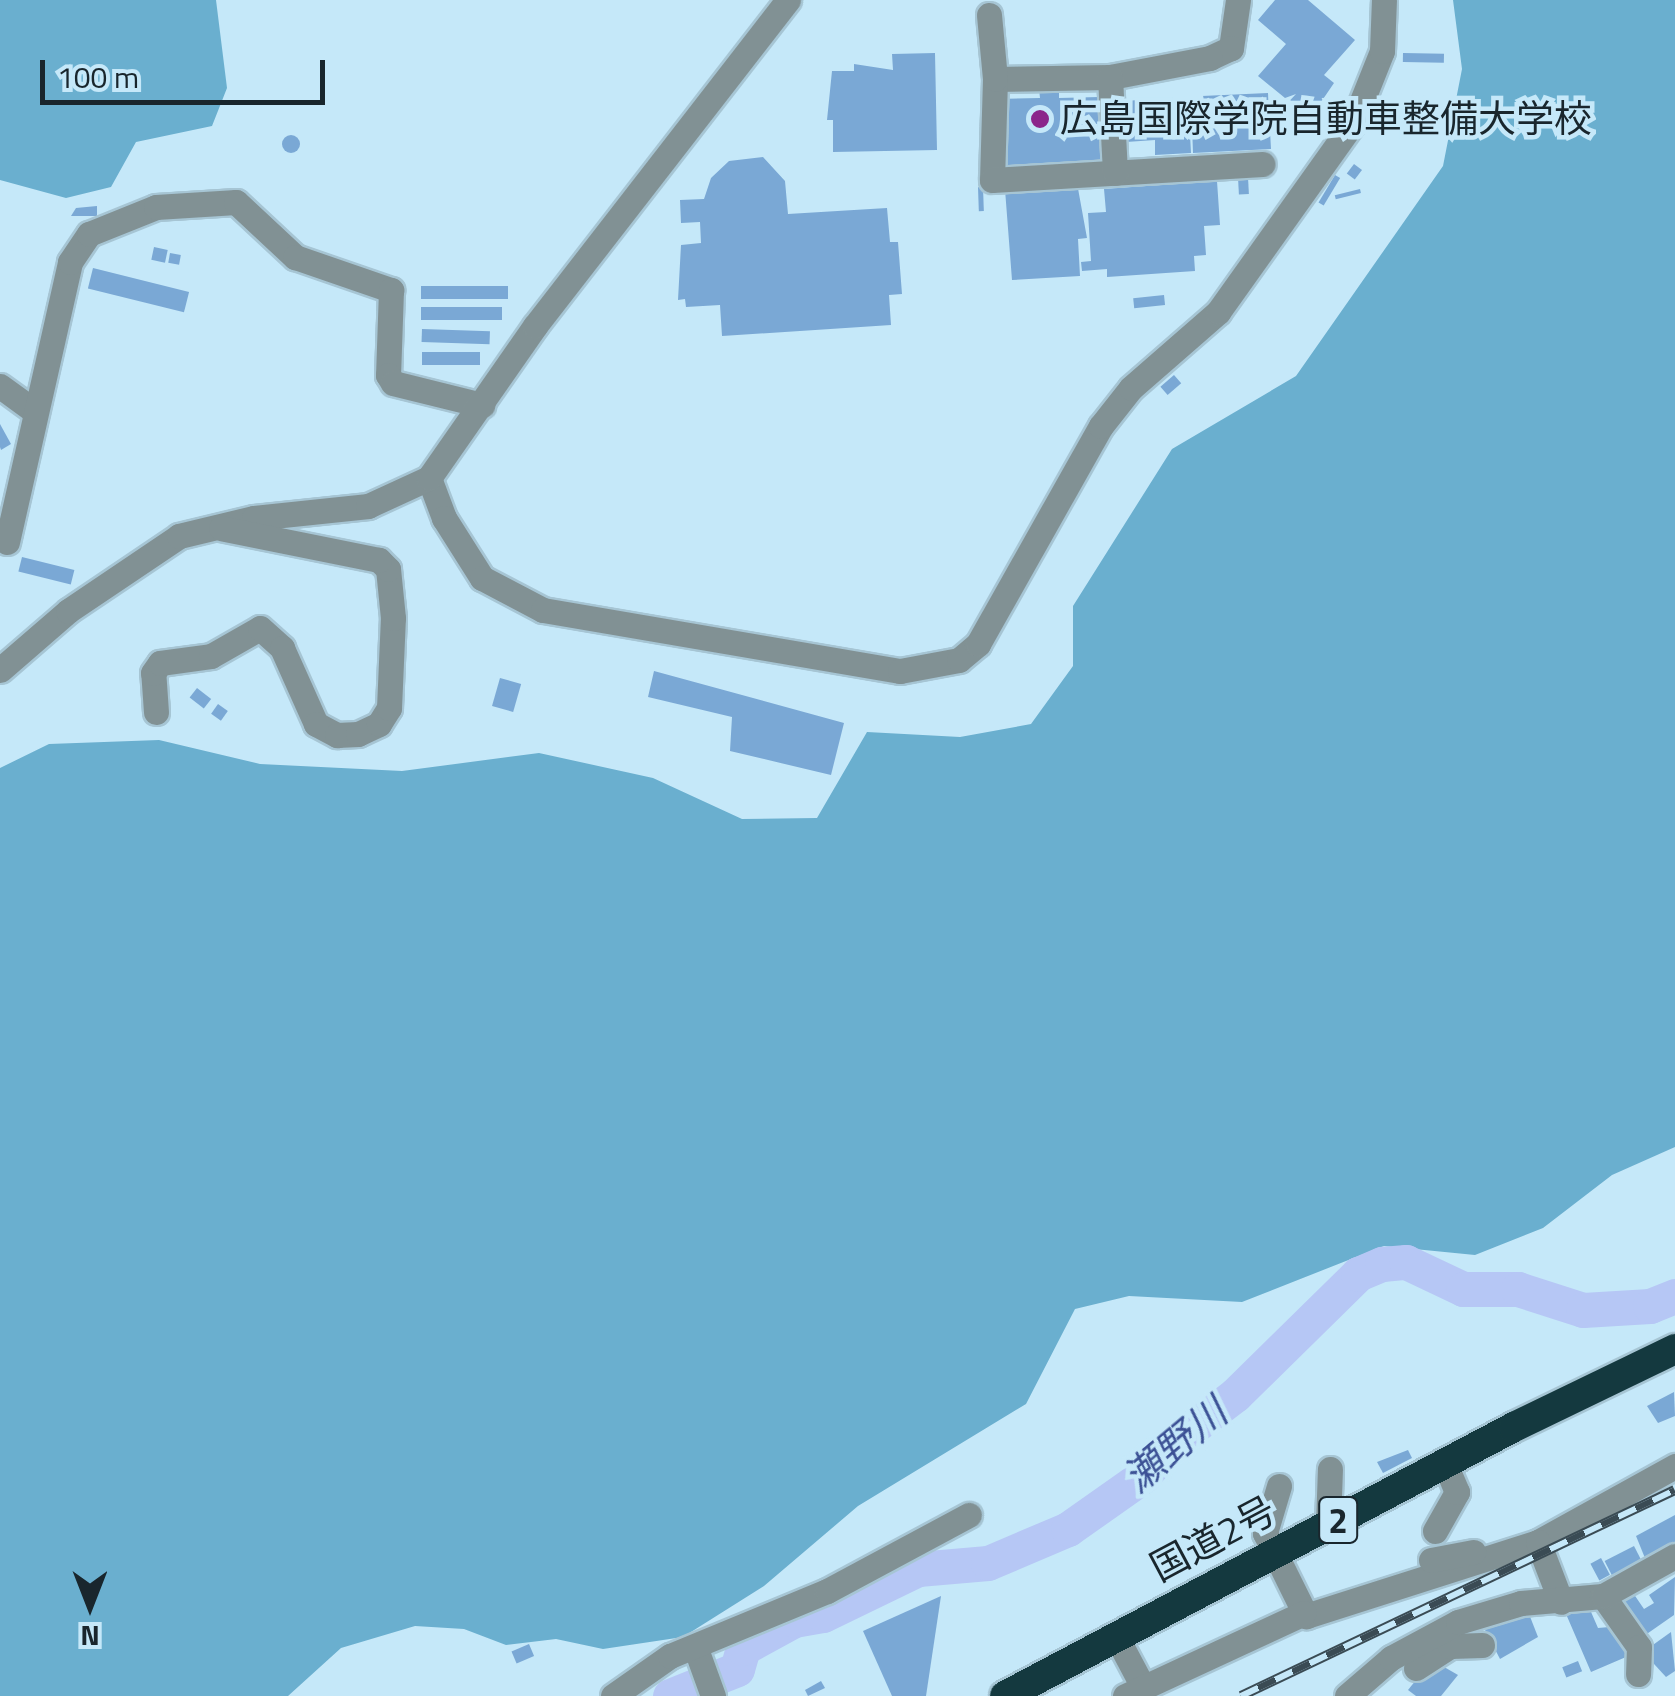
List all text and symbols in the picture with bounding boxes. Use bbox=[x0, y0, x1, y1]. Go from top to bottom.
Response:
scale bar bbox=[45, 40, 330, 102]
text: 100 m bbox=[57, 54, 139, 100]
place label: 広島国際学院自動車整備大学校 bbox=[1060, 96, 1592, 142]
marker: 広島国際学院自動車整備大学校 bbox=[1029, 108, 1051, 130]
water label: 瀬野川 bbox=[1114, 1388, 1236, 1502]
street label: 国道2号 bbox=[1143, 1487, 1283, 1591]
road number: 2 bbox=[1318, 1490, 1358, 1550]
north arrow bbox=[40, 1556, 140, 1656]
text: N bbox=[80, 1615, 100, 1658]

